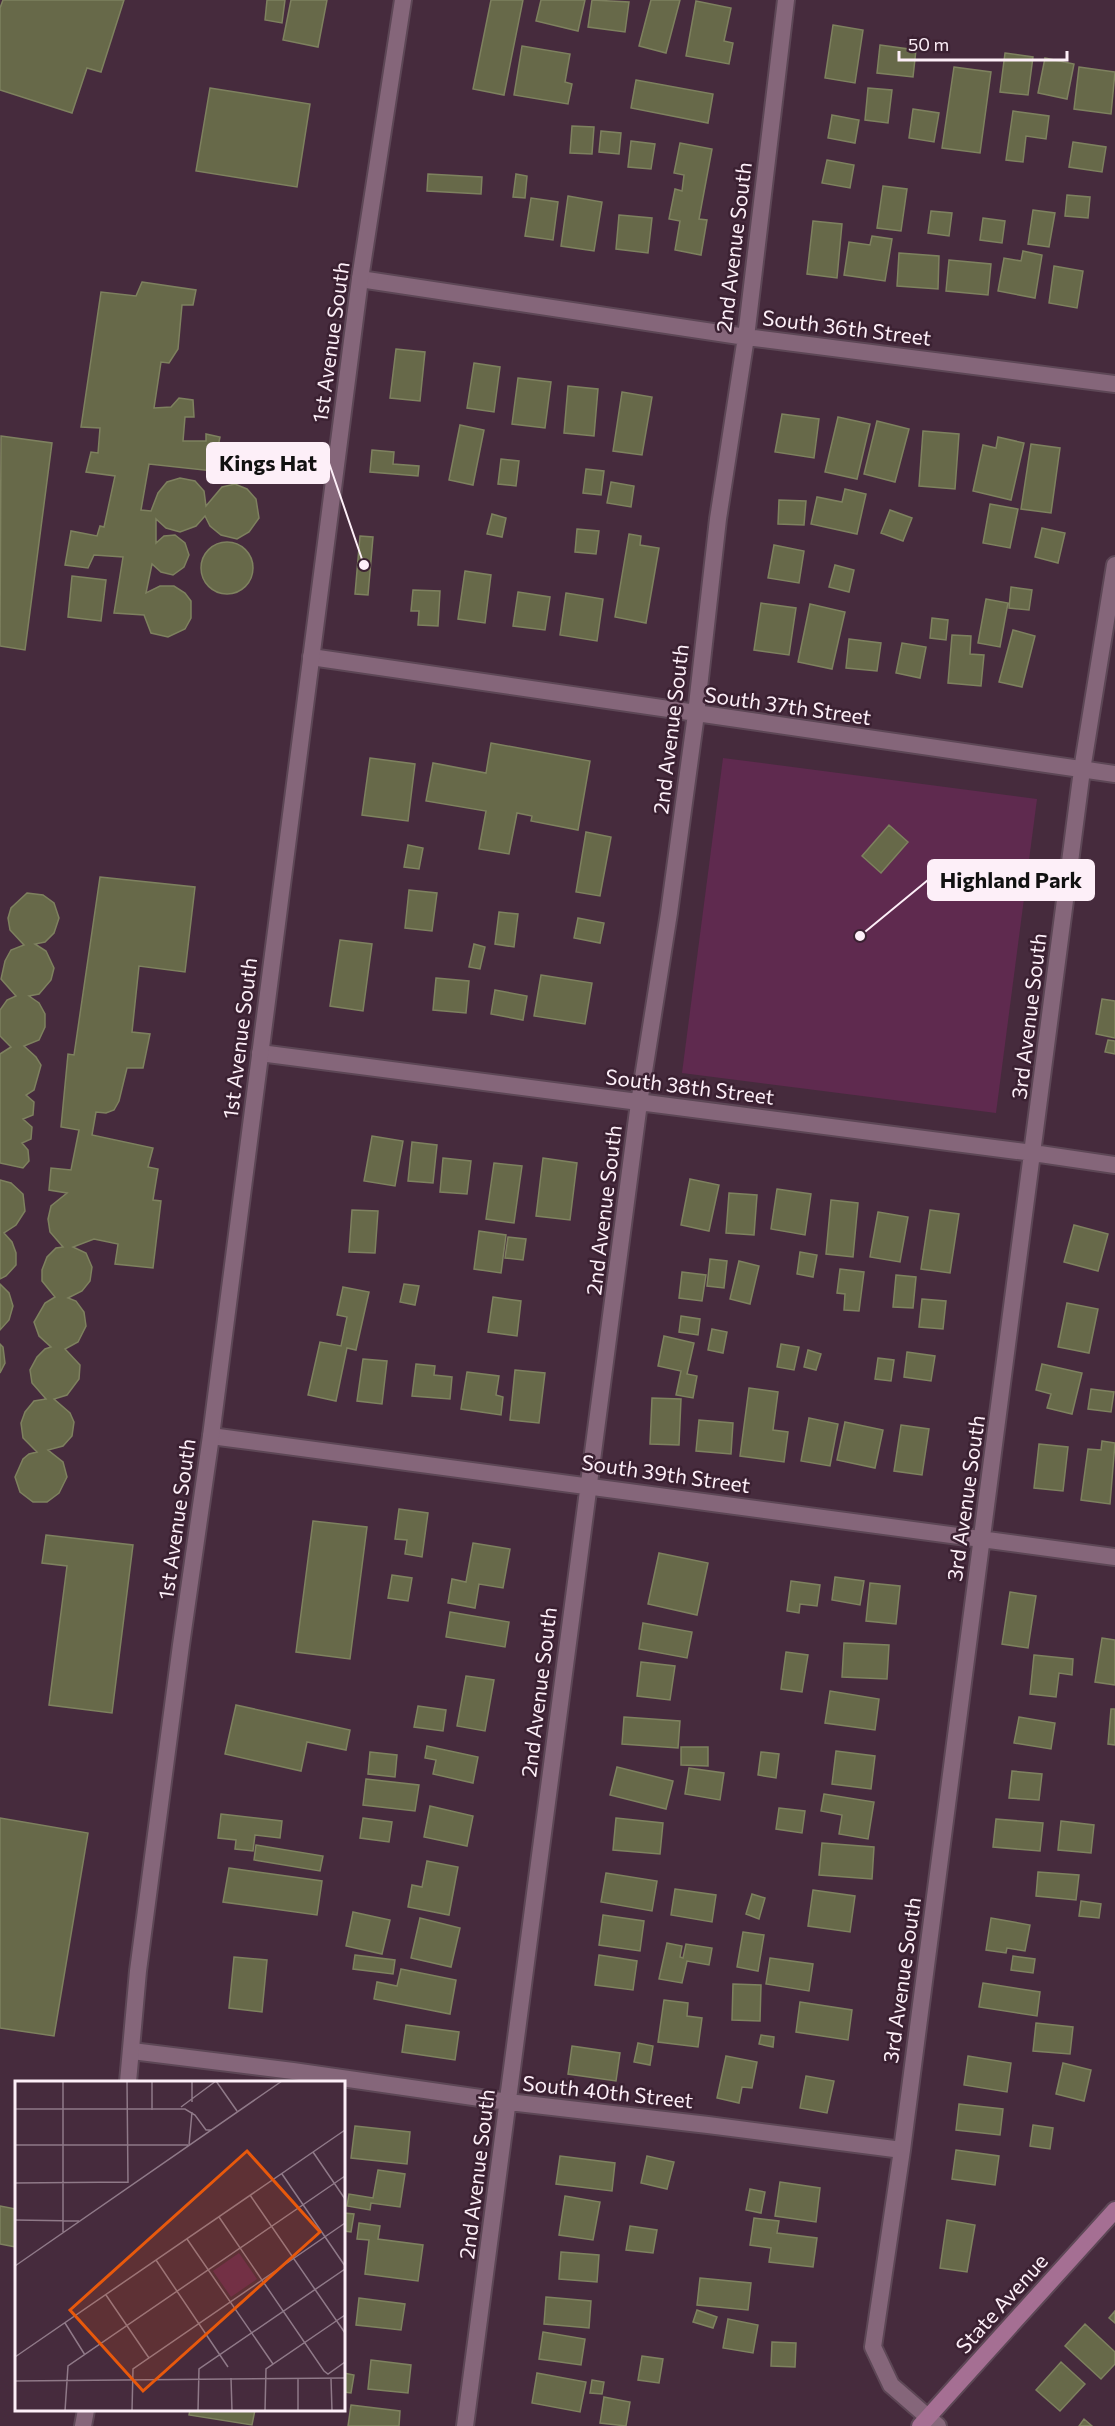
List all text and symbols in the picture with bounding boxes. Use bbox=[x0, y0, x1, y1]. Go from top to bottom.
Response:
scale bar bbox=[899, 24, 1067, 62]
text: 50 m bbox=[908, 33, 949, 55]
street label: 2nd Avenue South bbox=[710, 161, 756, 333]
street label: 1st Avenue South bbox=[306, 260, 354, 424]
street label: South 36th Street bbox=[761, 304, 933, 350]
callout: Kings Hat bbox=[207, 443, 329, 483]
text: Kings Hat bbox=[219, 449, 317, 476]
street label: 2nd Avenue South bbox=[647, 643, 693, 815]
street label: South 37th Street bbox=[703, 681, 873, 729]
callout: Highland Park bbox=[928, 860, 1094, 900]
text: Highland Park bbox=[940, 866, 1083, 893]
street label: 3rd Avenue South bbox=[1005, 931, 1051, 1101]
street label: 1st Avenue South bbox=[217, 956, 261, 1120]
street label: South 38th Street bbox=[604, 1063, 776, 1109]
street label: 2nd Avenue South bbox=[580, 1124, 626, 1296]
street label: 3rd Avenue South bbox=[941, 1413, 989, 1583]
street label: 1st Avenue South bbox=[152, 1437, 200, 1601]
street label: South 39th Street bbox=[580, 1449, 752, 1497]
street label: 2nd Avenue South bbox=[515, 1606, 561, 1778]
street label: 3rd Avenue South bbox=[877, 1895, 925, 2065]
street label: South 40th Street bbox=[521, 2070, 695, 2112]
inset map bbox=[15, 2081, 345, 2411]
street label: 2nd Avenue South bbox=[453, 2088, 499, 2260]
street label: State Avenue bbox=[950, 2248, 1052, 2358]

